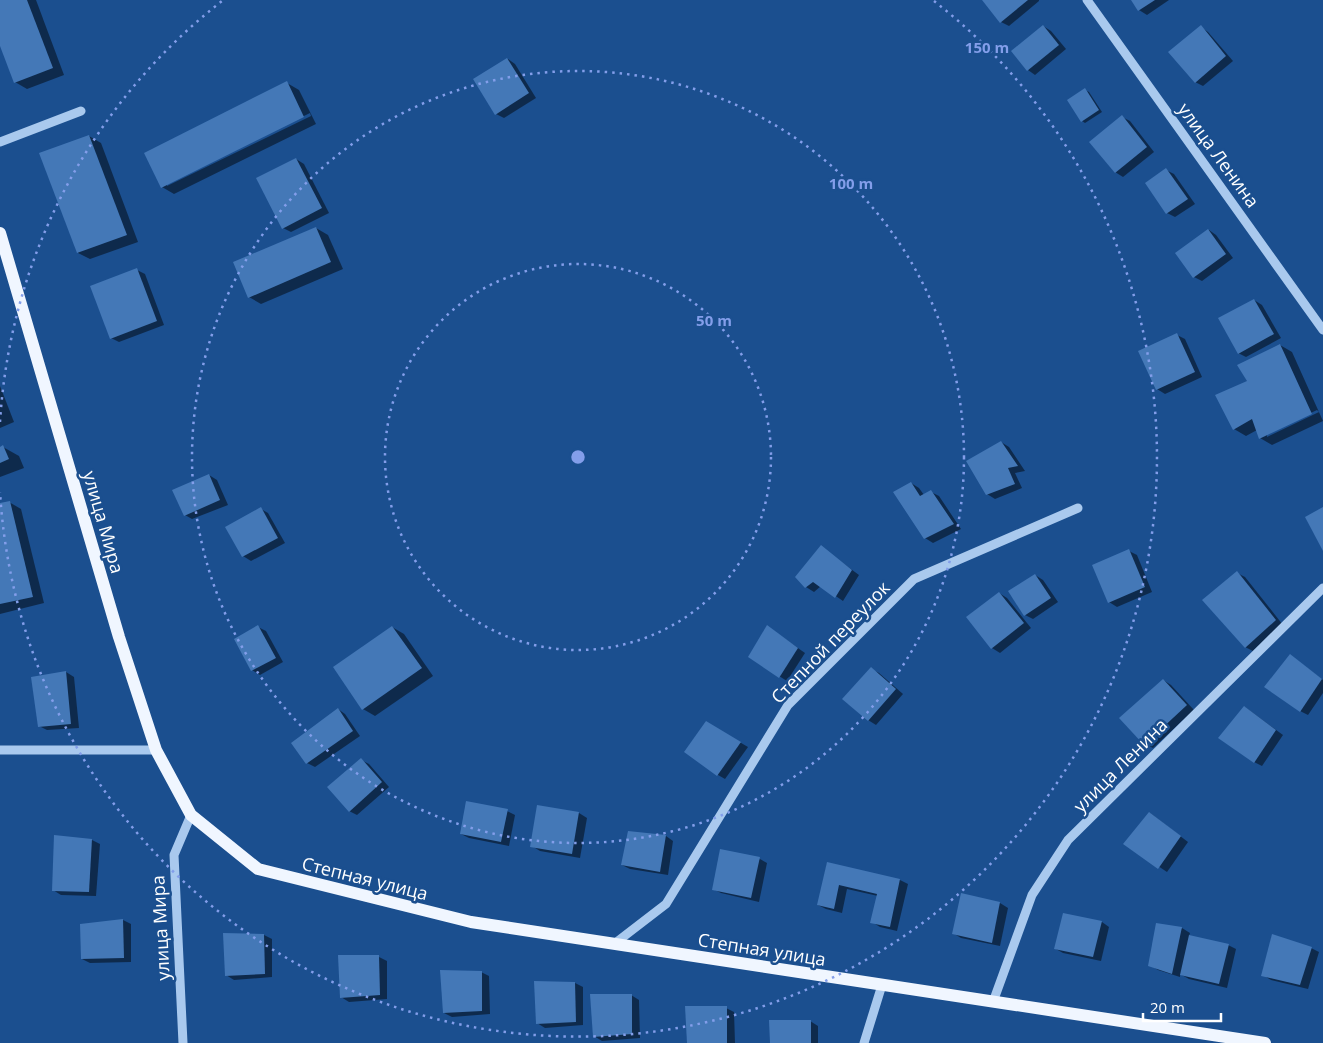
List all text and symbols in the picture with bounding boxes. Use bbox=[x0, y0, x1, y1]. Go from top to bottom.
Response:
text: 150 m bbox=[965, 37, 1009, 57]
street label: улица Ленина bbox=[1173, 98, 1265, 212]
text: 100 m bbox=[829, 173, 873, 193]
text: 50 m bbox=[696, 310, 732, 330]
centre of rings bbox=[569, 448, 587, 466]
street label: улица Мира bbox=[78, 468, 130, 576]
street label: Степной переулок bbox=[765, 575, 895, 708]
street label: улица Ленина bbox=[1068, 713, 1172, 817]
street label: Степная улица bbox=[299, 851, 431, 905]
street label: улица Мира bbox=[145, 875, 175, 981]
street label: Степная улица bbox=[696, 927, 828, 971]
scale bar bbox=[1143, 990, 1220, 1022]
text: 20 m bbox=[1150, 997, 1185, 1017]

